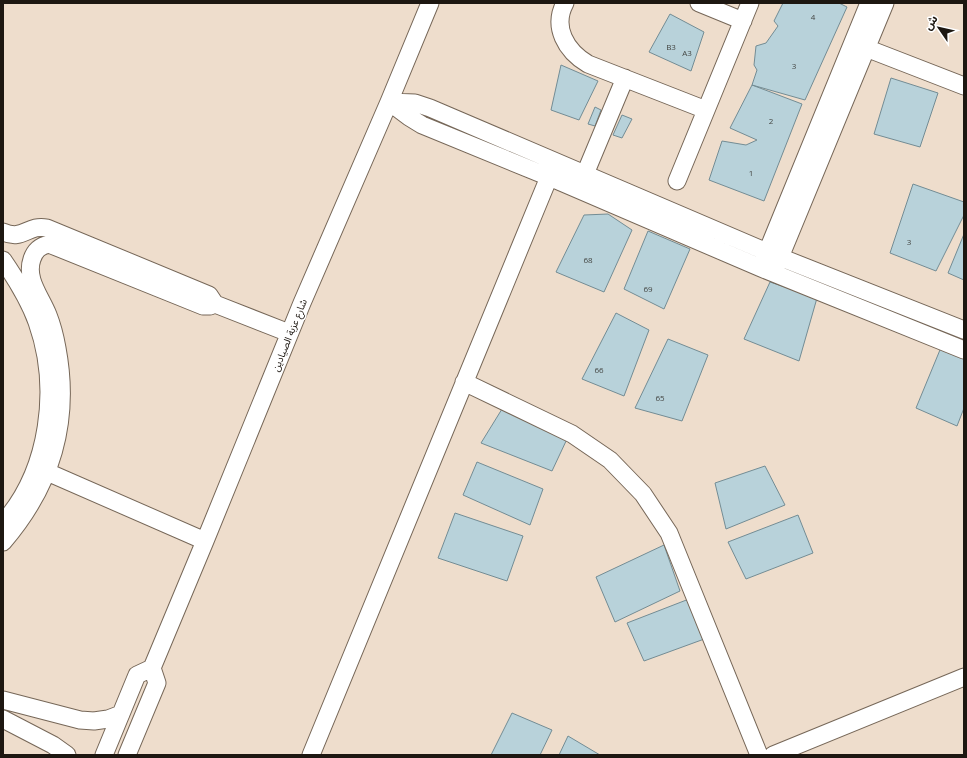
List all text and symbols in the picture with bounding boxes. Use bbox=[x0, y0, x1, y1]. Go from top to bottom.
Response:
north arrow bbox=[919, 8, 959, 48]
house number: 4 bbox=[811, 11, 816, 22]
text: ش bbox=[920, 12, 941, 33]
house number: B3 bbox=[666, 41, 676, 52]
house number: A3 bbox=[682, 47, 692, 58]
house number: 3 bbox=[792, 60, 797, 71]
house number: 2 bbox=[769, 115, 774, 126]
house number: 1 bbox=[749, 167, 753, 178]
house number: 3 bbox=[907, 236, 912, 247]
house number: 68 bbox=[583, 254, 593, 265]
house number: 69 bbox=[643, 283, 653, 294]
street label: شارع عزبة الصيادين bbox=[268, 296, 311, 374]
house number: 66 bbox=[594, 364, 604, 375]
house number: 65 bbox=[655, 392, 665, 403]

